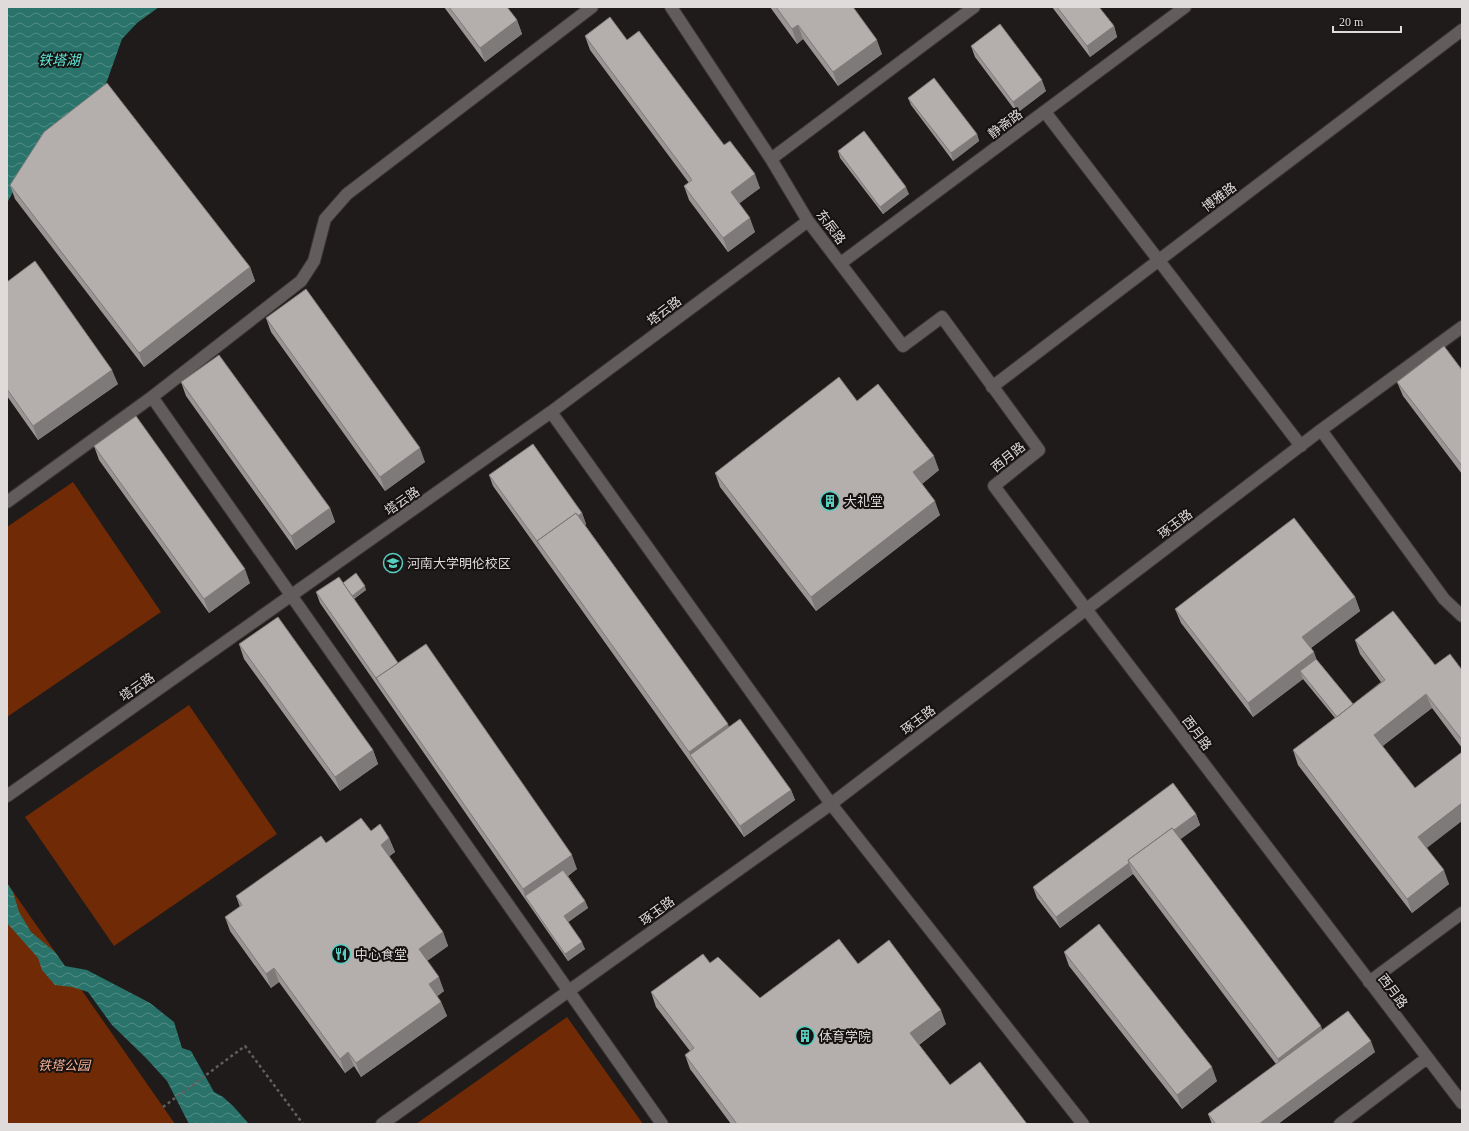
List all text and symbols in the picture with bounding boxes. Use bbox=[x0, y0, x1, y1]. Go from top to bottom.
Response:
scale bar bbox=[1333, 8, 1401, 34]
text: 20 m bbox=[1339, 15, 1364, 29]
water label: 铁塔湖 bbox=[38, 53, 82, 68]
street label: 静斋路 bbox=[985, 106, 1025, 142]
street label: 博雅路 bbox=[1199, 179, 1239, 215]
street label: 东辰路 bbox=[813, 207, 849, 247]
street label: 塔云路 bbox=[644, 293, 684, 329]
street label: 西月路 bbox=[988, 439, 1028, 475]
street label: 塔云路 bbox=[382, 484, 422, 518]
building icon: 大礼堂 bbox=[819, 490, 841, 512]
place label: 大礼堂 bbox=[844, 494, 883, 509]
street label: 琢玉路 bbox=[1155, 506, 1195, 542]
school or university icon: 河南大学明伦校区 bbox=[382, 552, 404, 574]
place label: 河南大学明伦校区 bbox=[407, 556, 511, 571]
street label: 塔云路 bbox=[117, 670, 157, 704]
street label: 琢玉路 bbox=[898, 702, 938, 738]
street label: 西月路 bbox=[1179, 713, 1215, 753]
street label: 琢玉路 bbox=[637, 893, 677, 929]
restaurant icon: 中心食堂 bbox=[330, 943, 352, 965]
place label: 中心食堂 bbox=[355, 947, 407, 962]
street label: 西月路 bbox=[1375, 971, 1411, 1011]
building icon: 体育学院 bbox=[794, 1025, 816, 1047]
place label: 体育学院 bbox=[819, 1029, 871, 1044]
park label: 铁塔公园 bbox=[38, 1058, 92, 1073]

